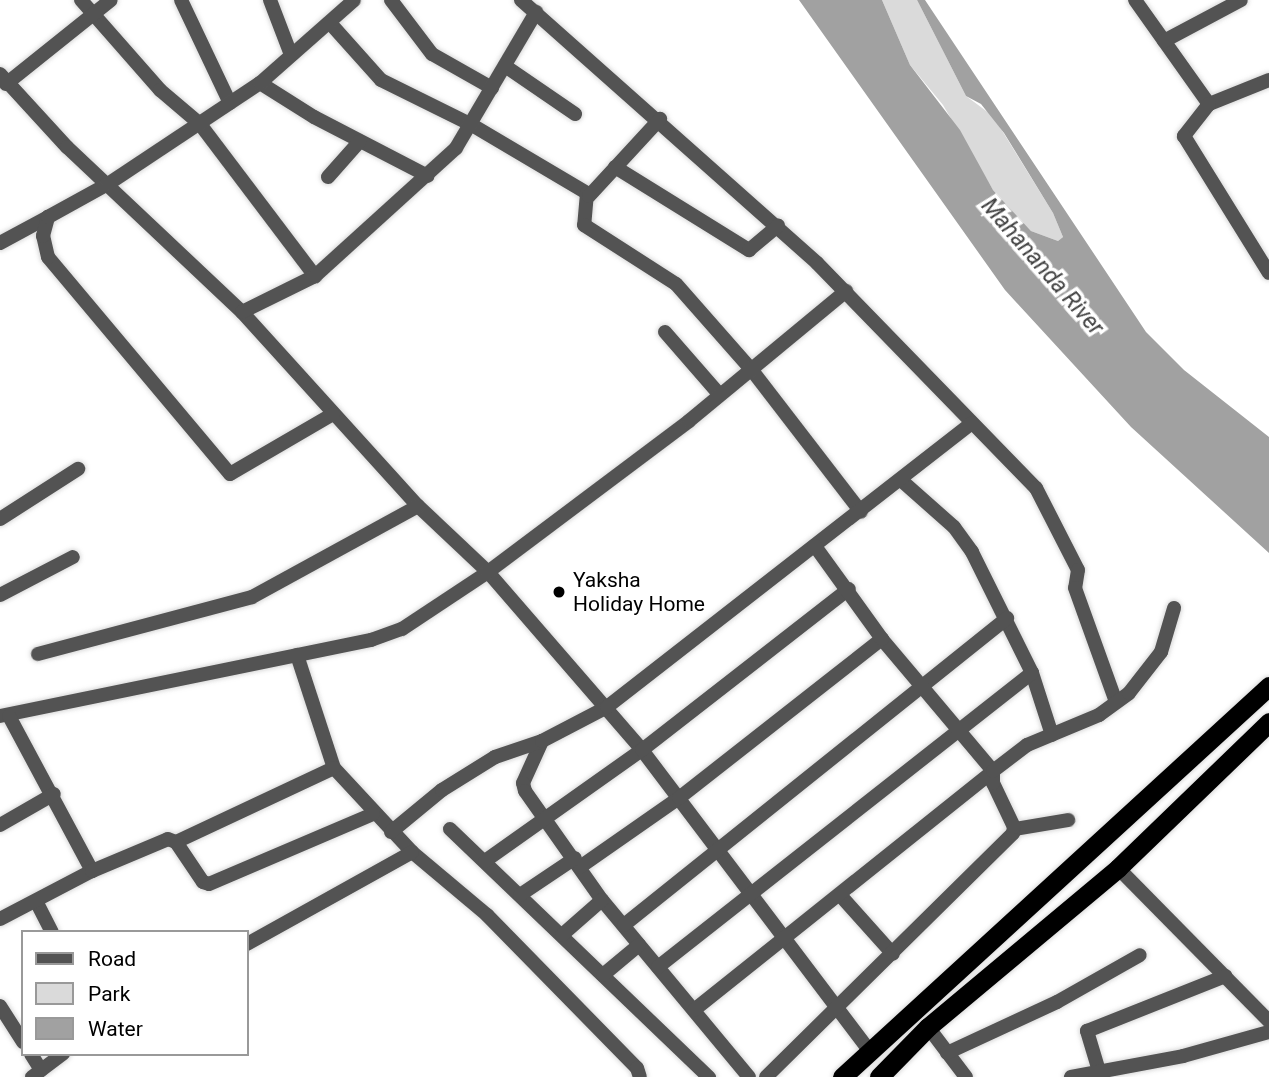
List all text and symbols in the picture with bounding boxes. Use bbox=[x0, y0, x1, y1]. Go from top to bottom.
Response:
water label: Mahananda River bbox=[975, 193, 1109, 341]
place label: Yaksha Holiday Home bbox=[573, 567, 705, 617]
marker: Yaksha Holiday Home bbox=[551, 584, 567, 600]
legend bbox=[21, 930, 248, 1056]
text: Road bbox=[88, 947, 136, 971]
text: Park bbox=[88, 982, 130, 1006]
text: Water bbox=[88, 1017, 143, 1041]

